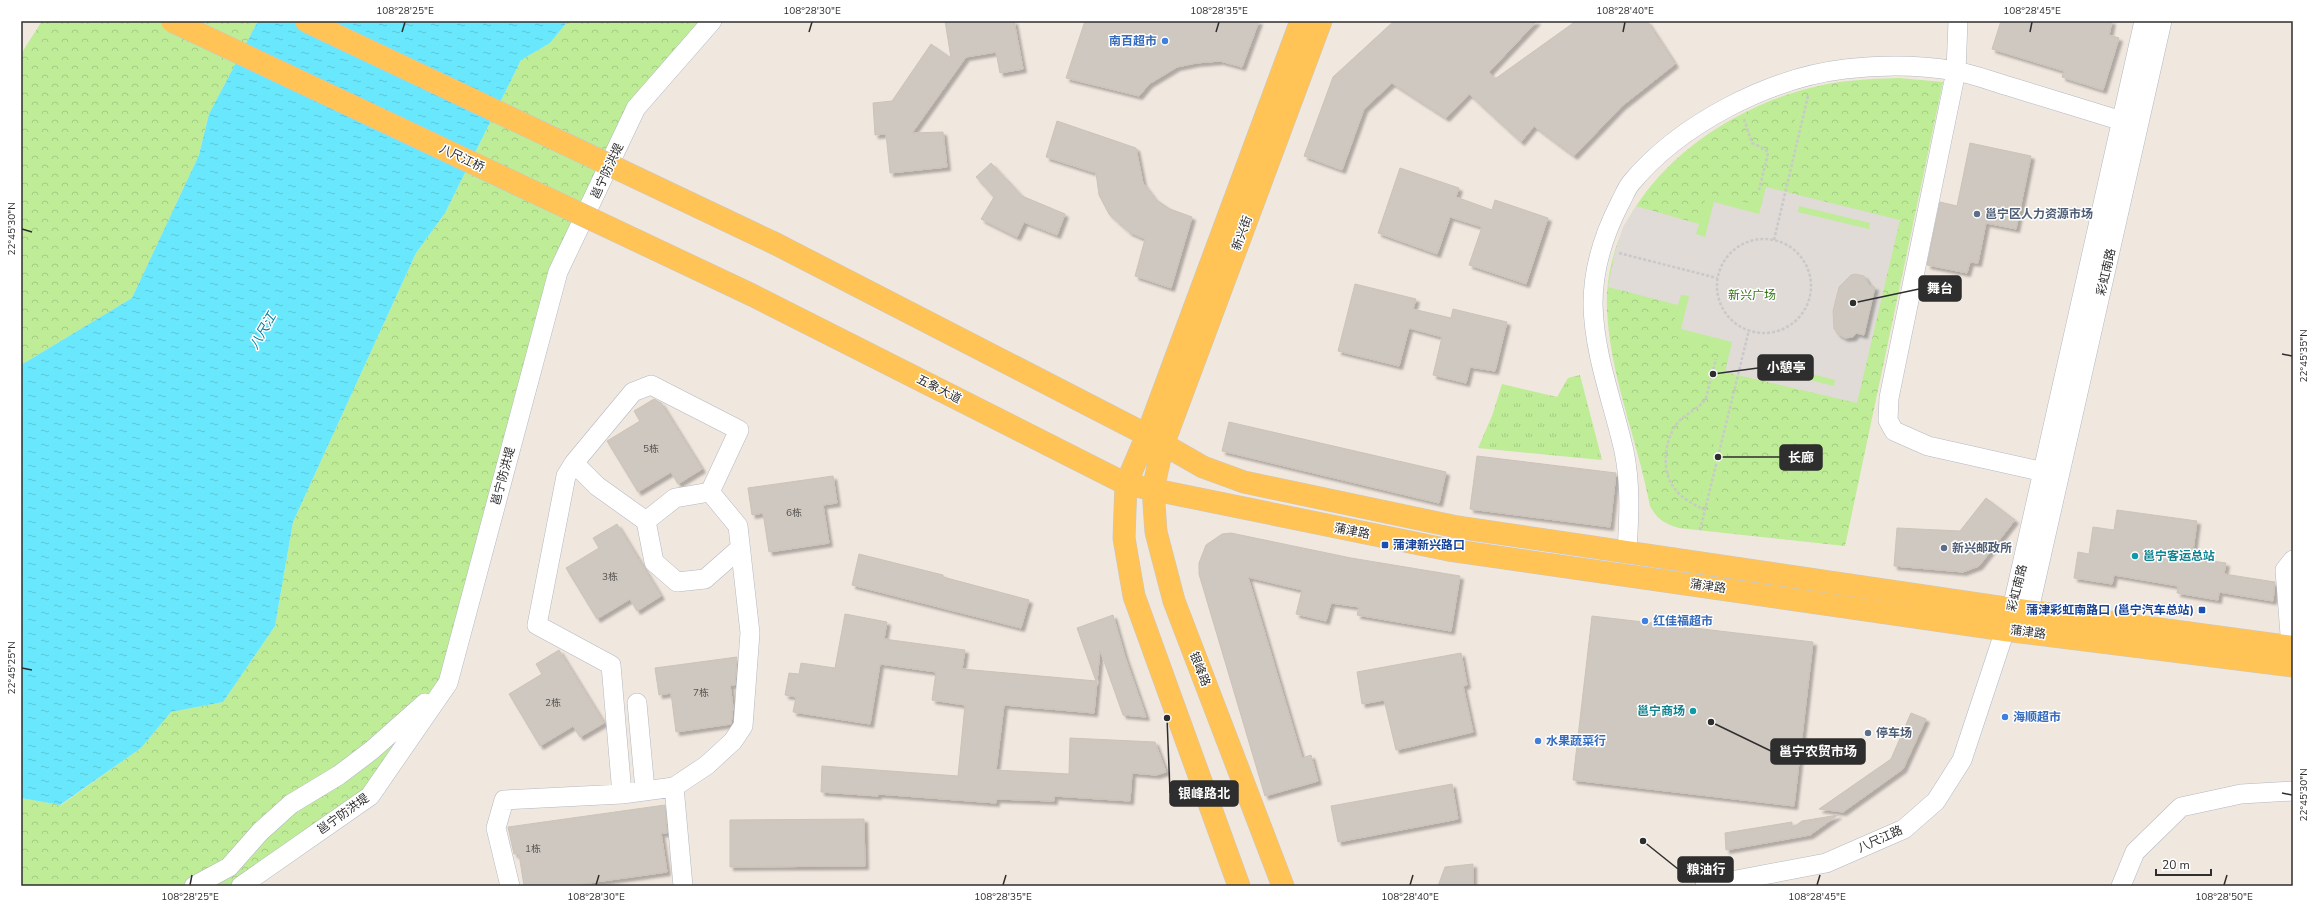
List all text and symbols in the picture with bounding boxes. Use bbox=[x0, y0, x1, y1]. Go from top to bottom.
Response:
text: 108°28'25"E bbox=[376, 4, 434, 18]
text: 108°28'30"E bbox=[783, 4, 841, 18]
text: 108°28'35"E bbox=[1190, 4, 1248, 18]
text: 108°28'40"E bbox=[1596, 4, 1654, 18]
text: 108°28'45"E bbox=[2003, 4, 2061, 18]
place label: 南百超市 bbox=[1109, 33, 1157, 49]
marker: 南百超市 bbox=[1160, 36, 1170, 46]
street label: 邕宁防洪堤 bbox=[587, 140, 627, 202]
street label: 八尺江桥 bbox=[437, 141, 487, 175]
text: 22°45'30"N bbox=[5, 202, 19, 256]
place label: 邕宁区人力资源市场 bbox=[1985, 206, 2093, 222]
marker: 邕宁区人力资源市场 bbox=[1972, 209, 1982, 219]
street label: 新兴街 bbox=[1228, 213, 1256, 253]
street label: 彩虹南路 bbox=[2093, 247, 2119, 297]
callout: 舞台 bbox=[1919, 276, 1961, 301]
text: 舞台 bbox=[1927, 280, 1953, 298]
park label: 新兴广场 bbox=[1728, 287, 1776, 303]
water label: 八尺江 bbox=[245, 308, 282, 352]
text: 22°45'35"N bbox=[2297, 329, 2311, 383]
callout: 小憩亭 bbox=[1758, 355, 1813, 380]
text: 小憩亭 bbox=[1766, 359, 1806, 377]
street label: 五象大道 bbox=[914, 371, 964, 407]
house number: 5栋 bbox=[643, 442, 659, 456]
street label: 邕宁防洪堤 bbox=[488, 445, 518, 507]
callout: 长廊 bbox=[1780, 445, 1822, 470]
text: 长廊 bbox=[1788, 449, 1814, 467]
house number: 6栋 bbox=[786, 506, 802, 520]
street label: 蒲津路 bbox=[1333, 520, 1371, 542]
place label: 蒲津新兴路口 bbox=[1393, 537, 1465, 553]
marker: 蒲津新兴路口 bbox=[1380, 540, 1390, 550]
place label: 新兴邮政所 bbox=[1952, 540, 2012, 556]
marker: 新兴邮政所 bbox=[1939, 543, 1949, 553]
place label: 邕宁客运总站 bbox=[2143, 548, 2215, 564]
marker: 邕宁客运总站 bbox=[2130, 551, 2140, 561]
street label: 彩虹南路 bbox=[2003, 563, 2031, 613]
house number: 3栋 bbox=[602, 570, 618, 584]
street label: 蒲津路 bbox=[1689, 576, 1727, 596]
place label: 蒲津彩虹南路口 (邕宁汽车总站) bbox=[2026, 602, 2194, 618]
marker: 蒲津彩虹南路口 (邕宁汽车总站) bbox=[2197, 605, 2207, 615]
place label: 红佳福超市 bbox=[1653, 613, 1713, 629]
marker: 红佳福超市 bbox=[1640, 616, 1650, 626]
street label: 蒲津路 bbox=[2009, 622, 2047, 642]
text: 22°45'25"N bbox=[5, 641, 19, 695]
street label: 银峰路 bbox=[1186, 649, 1214, 689]
house number: 7栋 bbox=[693, 686, 709, 700]
house number: 2栋 bbox=[545, 696, 561, 710]
place label: 邕宁商场 bbox=[1637, 703, 1685, 719]
marker: 邕宁商场 bbox=[1688, 706, 1698, 716]
place label: 海顺超市 bbox=[2013, 709, 2061, 725]
marker: 海顺超市 bbox=[2000, 712, 2010, 722]
place label: 停车场 bbox=[1876, 725, 1912, 741]
marker: 停车场 bbox=[1863, 728, 1873, 738]
place label: 水果蔬菜行 bbox=[1546, 733, 1606, 749]
marker: 水果蔬菜行 bbox=[1533, 736, 1543, 746]
callout: 邕宁农贸市场 bbox=[1771, 739, 1865, 764]
text: 邕宁农贸市场 bbox=[1779, 743, 1857, 761]
text: 22°45'30"N bbox=[2297, 768, 2311, 822]
callout: 银峰路北 bbox=[1170, 781, 1238, 806]
text: 银峰路北 bbox=[1178, 785, 1230, 803]
street label: 邕宁防洪堤 bbox=[314, 790, 372, 838]
street label: 八尺江路 bbox=[1855, 822, 1905, 856]
house number: 1栋 bbox=[525, 842, 541, 856]
scale bar bbox=[2156, 851, 2211, 877]
callout: 粮油行 bbox=[1678, 857, 1733, 882]
text: 20 m bbox=[2162, 857, 2190, 873]
text: 粮油行 bbox=[1686, 861, 1726, 879]
text: 108°28'25"E bbox=[161, 890, 219, 904]
text: 108°28'30"E bbox=[567, 890, 625, 904]
text: 108°28'35"E bbox=[974, 890, 1032, 904]
text: 108°28'40"E bbox=[1381, 890, 1439, 904]
text: 108°28'45"E bbox=[1788, 890, 1846, 904]
text: 108°28'50"E bbox=[2195, 890, 2253, 904]

